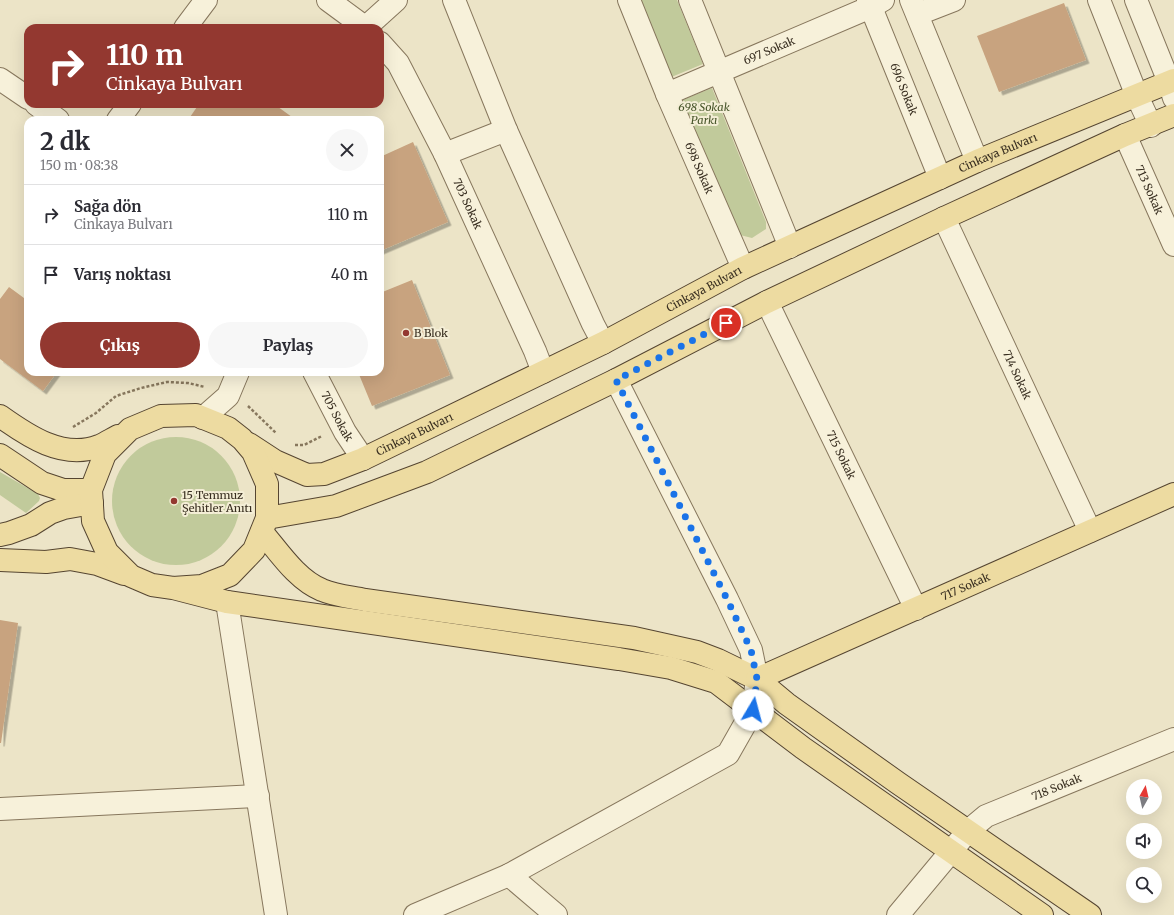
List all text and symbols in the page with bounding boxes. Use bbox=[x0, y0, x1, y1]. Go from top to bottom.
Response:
street label: 697 Sokak bbox=[741, 33, 797, 68]
text: 110 m bbox=[106, 37, 183, 73]
icon: right bbox=[40, 40, 92, 92]
street label: 696 Sokak bbox=[887, 61, 921, 117]
text: Cinkaya Bulvarı bbox=[106, 72, 243, 95]
park label: 698 Sokak Parkı bbox=[678, 100, 730, 127]
text: 2 dk bbox=[40, 126, 90, 157]
button: close bbox=[326, 129, 368, 171]
street label: Cinkaya Bulvarı bbox=[957, 130, 1040, 175]
street label: 698 Sokak bbox=[682, 140, 717, 196]
text: 150 m · 08:38 bbox=[40, 157, 118, 174]
street label: 713 Sokak bbox=[1132, 163, 1166, 217]
street label: 703 Sokak bbox=[450, 176, 485, 231]
text: Sağa dön bbox=[74, 197, 141, 216]
icon: right bbox=[40, 204, 62, 226]
text: 110 m bbox=[327, 205, 368, 224]
text: Cinkaya Bulvarı bbox=[74, 216, 173, 233]
street label: Cinkaya Bulvarı bbox=[664, 263, 745, 315]
icon: arrive bbox=[40, 264, 62, 286]
text: Varış noktası bbox=[74, 265, 171, 284]
text: 40 m bbox=[331, 265, 368, 284]
pin bbox=[709, 306, 743, 340]
icon: arrive bbox=[715, 312, 737, 334]
button: Çıkış bbox=[40, 322, 200, 368]
button: Paylaş bbox=[208, 322, 368, 368]
place label: B Blok bbox=[414, 326, 448, 340]
marker: B Blok bbox=[401, 328, 411, 338]
street label: 714 Sokak bbox=[1000, 348, 1035, 402]
street label: 705 Sokak bbox=[318, 389, 356, 444]
street label: Cinkaya Bulvarı bbox=[374, 409, 456, 459]
street label: 715 Sokak bbox=[823, 428, 859, 482]
place label: 15 Temmuz Şehitler Anıtı bbox=[182, 488, 253, 515]
marker: 15 Temmuz Şehitler Anıtı bbox=[169, 496, 179, 506]
street label: 717 Sokak bbox=[939, 570, 992, 604]
position arrow bbox=[732, 689, 774, 731]
street label: 718 Sokak bbox=[1030, 771, 1084, 804]
north arrow bbox=[1126, 779, 1162, 815]
map controls bbox=[1126, 779, 1162, 903]
button: sound bbox=[1126, 823, 1162, 859]
button: search bbox=[1126, 867, 1162, 903]

